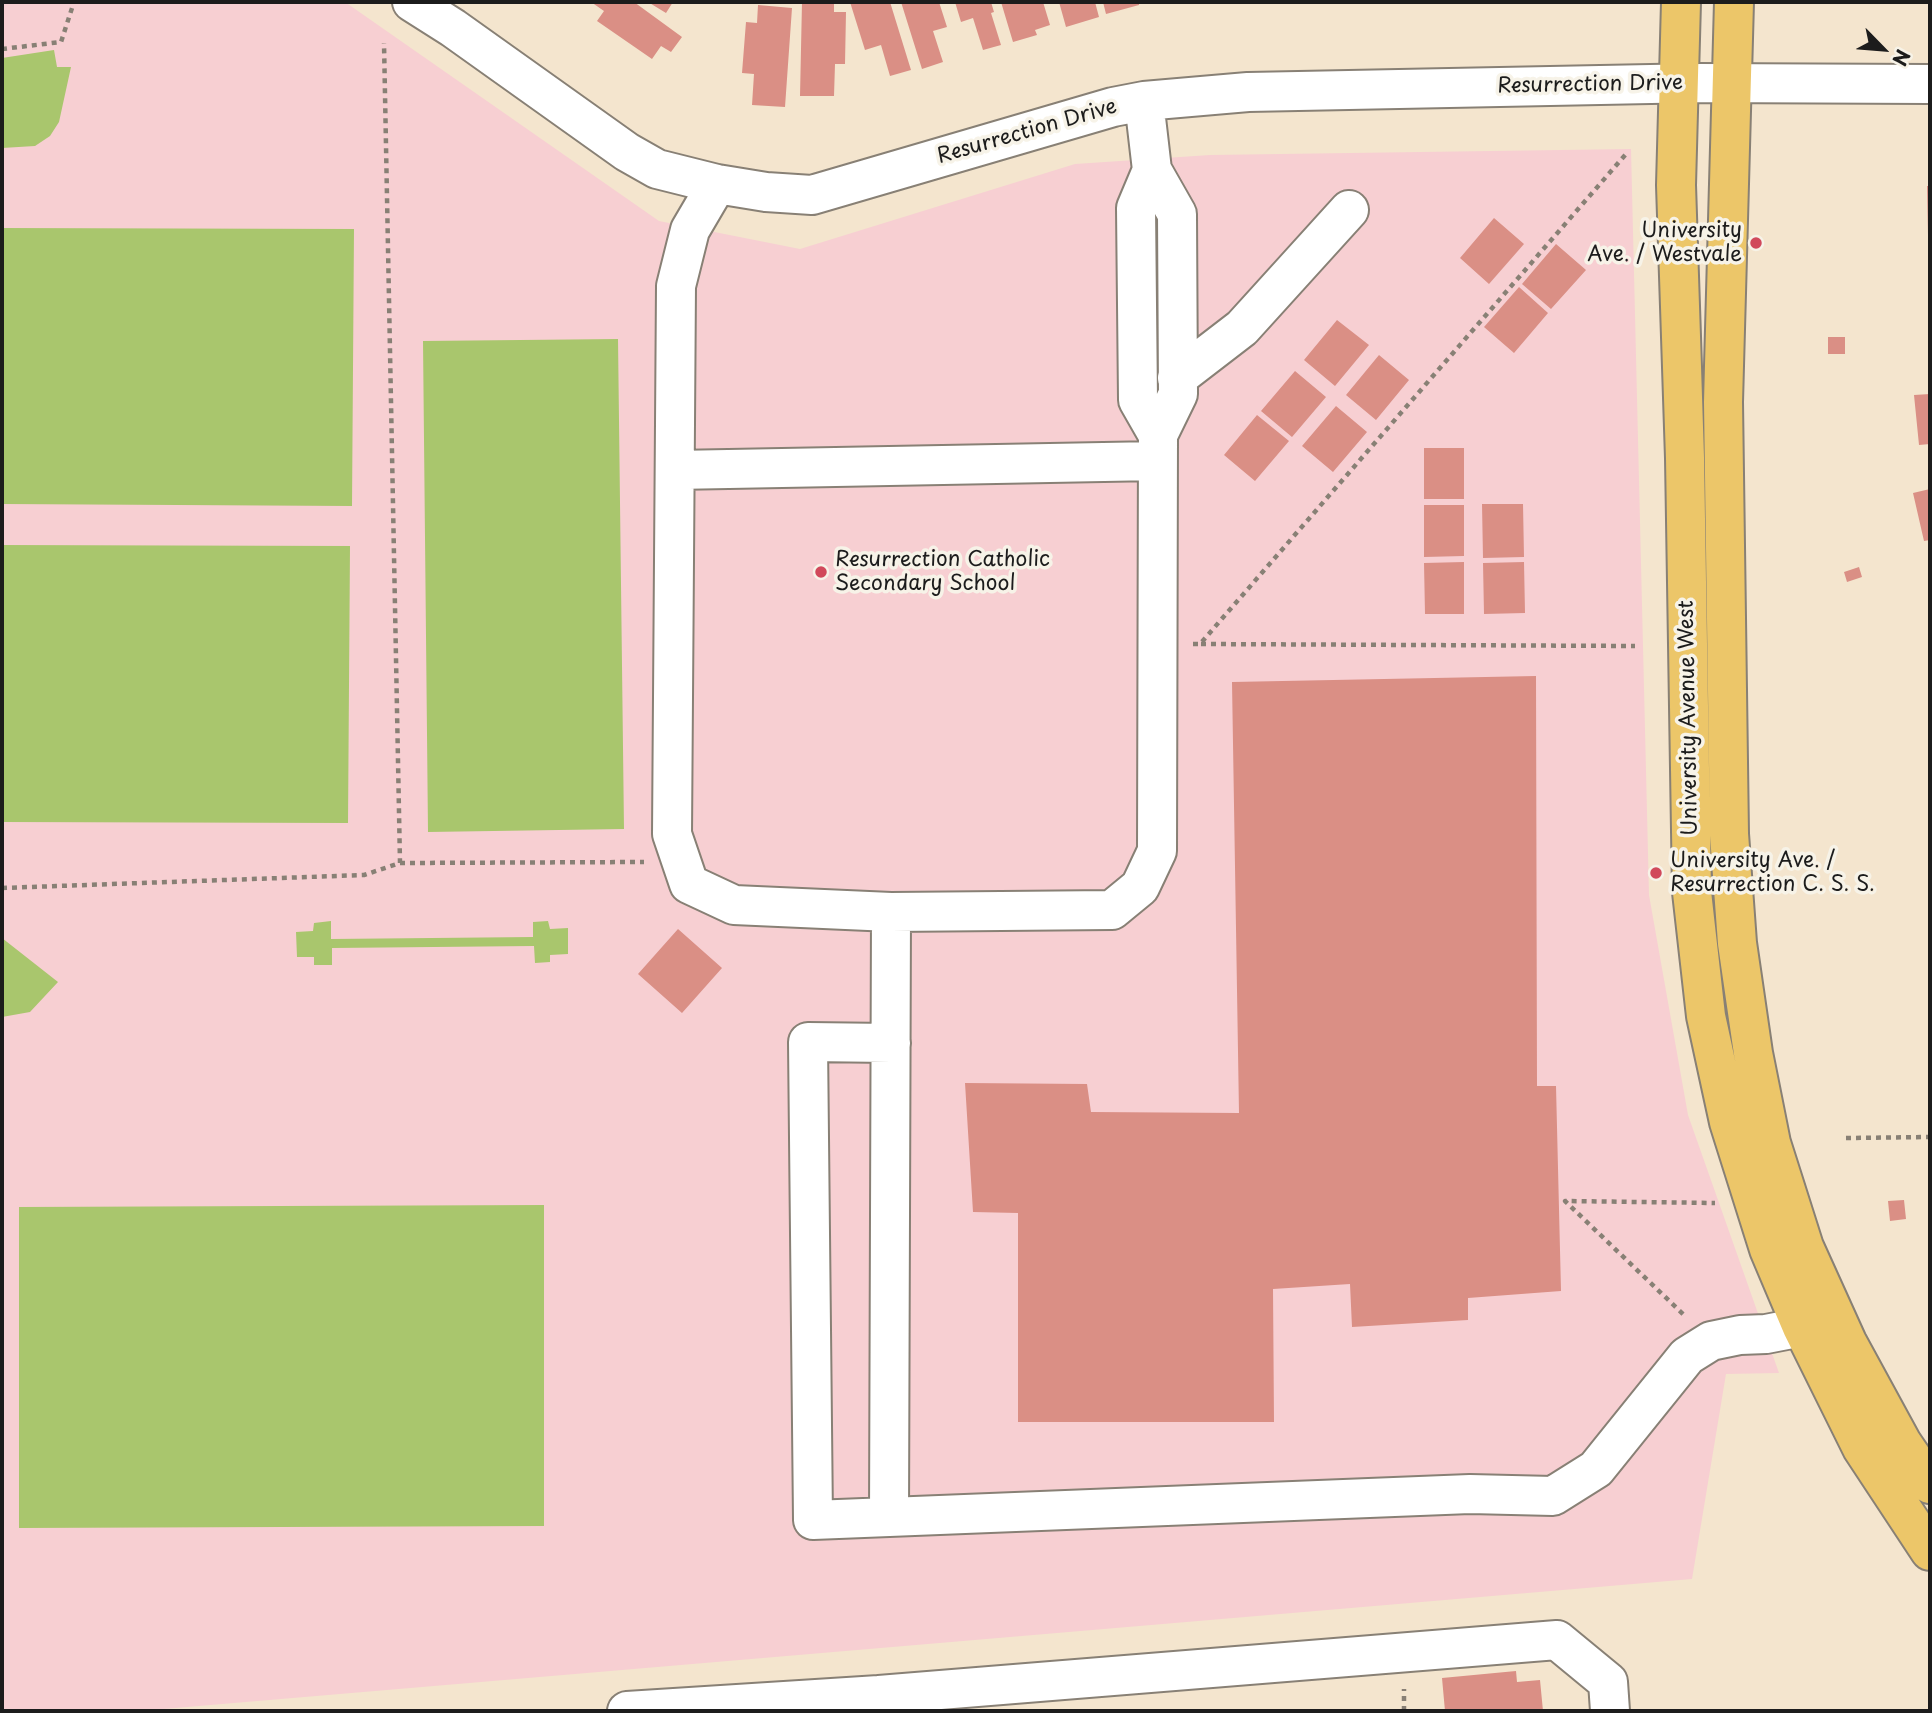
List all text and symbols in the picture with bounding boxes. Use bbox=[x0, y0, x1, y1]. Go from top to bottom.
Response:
north arrow bbox=[1848, 14, 1918, 84]
text: N bbox=[1886, 45, 1918, 71]
street label: Resurrection Drive bbox=[1497, 71, 1683, 99]
street label: Resurrection Drive bbox=[934, 94, 1120, 170]
place label: University Ave. / Westvale bbox=[1587, 218, 1742, 268]
marker: University Ave. / Westvale bbox=[1748, 235, 1764, 251]
place label: Resurrection Catholic Secondary School bbox=[835, 547, 1050, 597]
marker: Resurrection Catholic Secondary School bbox=[813, 564, 829, 580]
street label: University Avenue West bbox=[1674, 600, 1704, 836]
place label: University Ave. / Resurrection C. S. S. bbox=[1670, 848, 1875, 898]
marker: University Ave. / Resurrection C. S. S. bbox=[1648, 865, 1664, 881]

